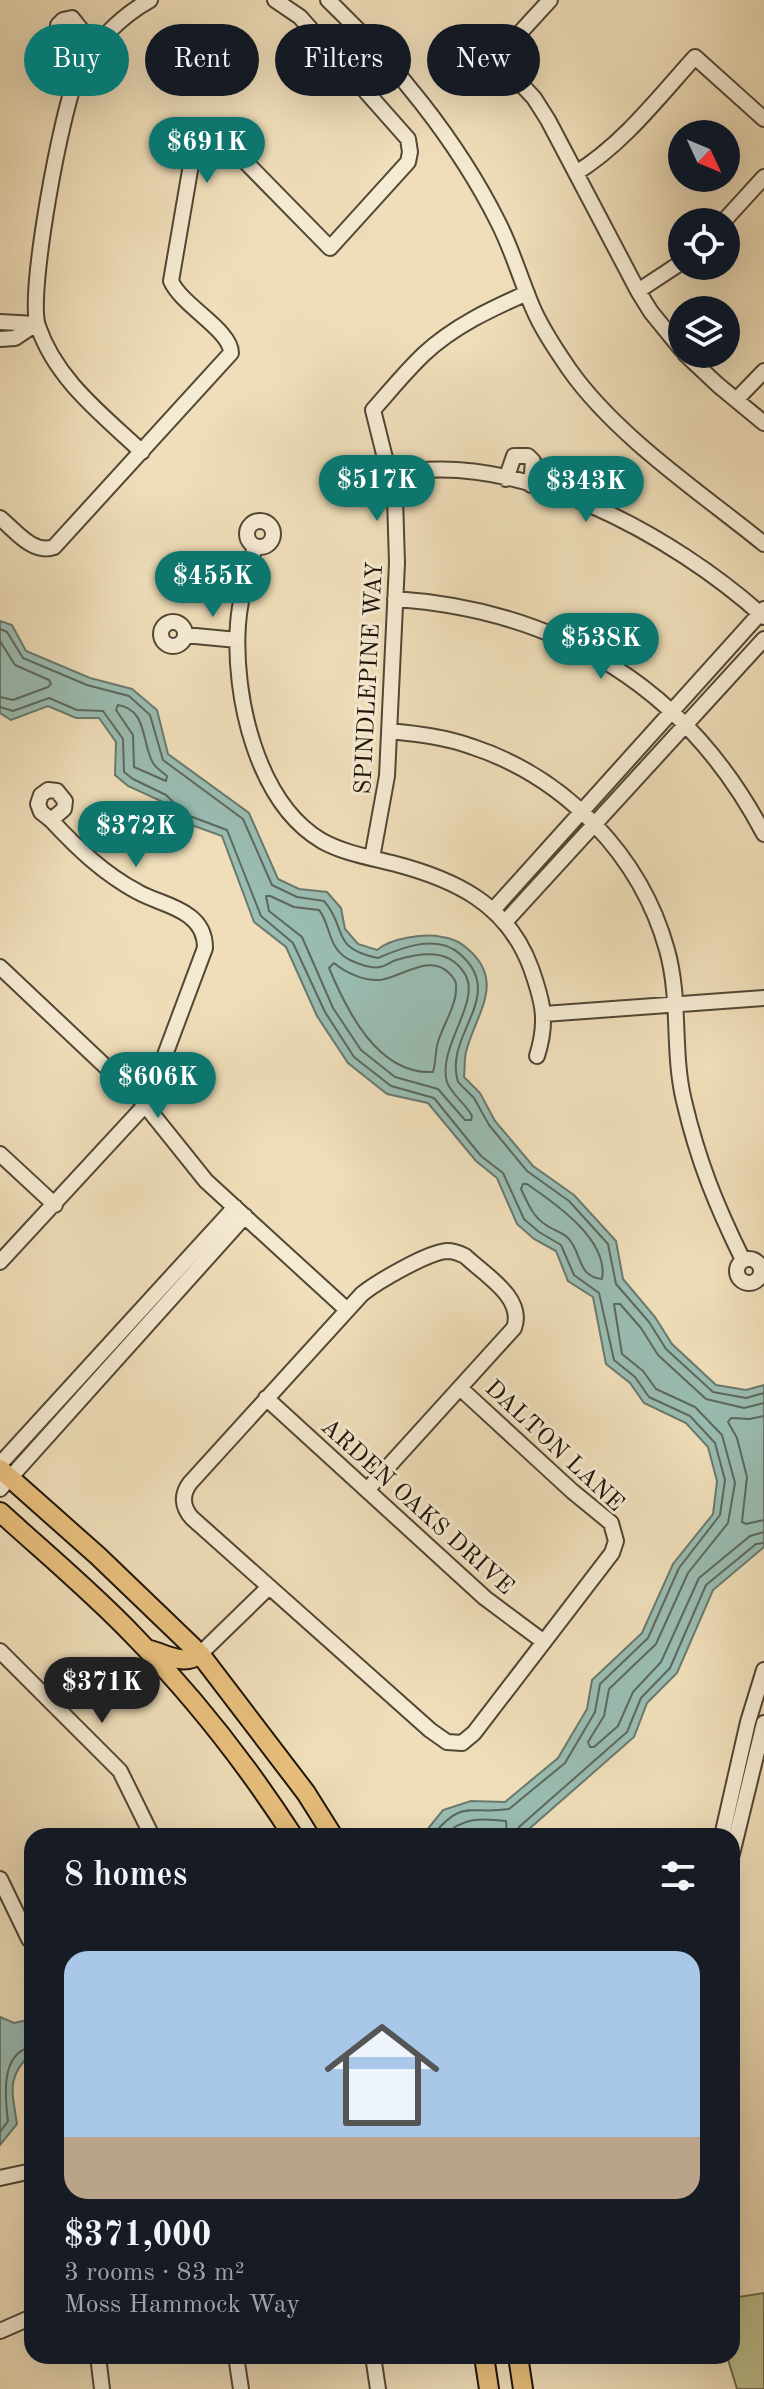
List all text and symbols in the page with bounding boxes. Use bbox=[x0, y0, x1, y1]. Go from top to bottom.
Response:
chip: Buy bbox=[24, 24, 129, 96]
chip: Rent bbox=[145, 24, 259, 96]
chip: Filters bbox=[275, 24, 411, 96]
chip: New bbox=[427, 24, 540, 96]
pin: $691K bbox=[151, 117, 263, 185]
north arrow bbox=[668, 120, 740, 192]
map controls bbox=[668, 120, 740, 368]
text: $691K bbox=[167, 130, 247, 156]
button: locate bbox=[668, 208, 740, 280]
button: layers bbox=[668, 296, 740, 368]
pin: $517K bbox=[321, 455, 433, 523]
pin: $343K bbox=[530, 456, 642, 524]
text: $517K bbox=[337, 468, 417, 494]
text: $343K bbox=[546, 469, 626, 495]
pin: $455K bbox=[157, 551, 269, 619]
street label: SPINDLEPINE WAY bbox=[352, 561, 388, 795]
text: $455K bbox=[173, 564, 253, 590]
pin: $538K bbox=[545, 613, 657, 681]
text: $538K bbox=[561, 626, 641, 652]
pin: $372K bbox=[80, 801, 192, 869]
text: $372K bbox=[96, 814, 176, 840]
pin: $606K bbox=[102, 1052, 214, 1120]
text: $606K bbox=[118, 1065, 198, 1091]
street label: DALTON LANE bbox=[480, 1376, 628, 1517]
street label: ARDEN OAKS DRIVE bbox=[316, 1415, 518, 1600]
pin: $371K bbox=[46, 1657, 158, 1725]
text: $371K bbox=[62, 1670, 142, 1696]
icon: filters bbox=[656, 1854, 700, 1898]
text: 8 homes bbox=[64, 1859, 187, 1893]
icon: home bbox=[310, 2003, 454, 2147]
text: $371,000 bbox=[64, 2219, 212, 2253]
text: 3 rooms · 83 m² bbox=[64, 2260, 245, 2286]
text: Moss Hammock Way bbox=[64, 2292, 300, 2318]

